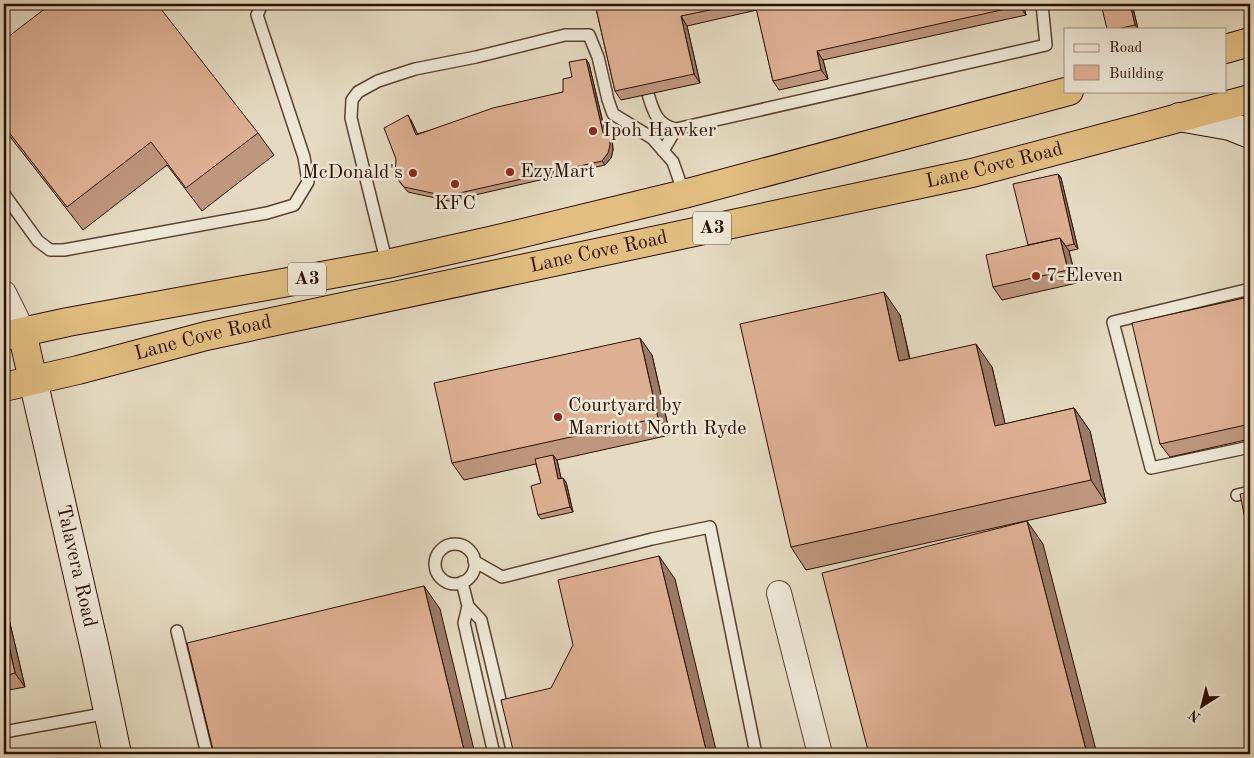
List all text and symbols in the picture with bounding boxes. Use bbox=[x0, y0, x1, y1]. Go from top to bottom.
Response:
legend bbox=[1064, 28, 1226, 92]
text: Road bbox=[1109, 41, 1143, 56]
text: Building bbox=[1109, 67, 1164, 82]
place label: Ipoh Hawker bbox=[603, 121, 716, 141]
marker: Ipoh Hawker bbox=[587, 125, 599, 137]
street label: Lane Cove Road bbox=[924, 139, 1065, 193]
place label: EzyMart bbox=[520, 162, 595, 182]
place label: McDonald's bbox=[302, 163, 403, 183]
marker: EzyMart bbox=[504, 166, 516, 178]
marker: McDonald's bbox=[407, 167, 419, 179]
marker: KFC bbox=[449, 178, 461, 190]
place label: KFC bbox=[434, 194, 476, 214]
road number: A3 bbox=[693, 212, 731, 244]
street label: Lane Cove Road bbox=[528, 228, 670, 277]
road number: A3 bbox=[288, 262, 326, 296]
place label: 7-Eleven bbox=[1046, 266, 1123, 286]
marker: 7-Eleven bbox=[1030, 270, 1042, 282]
street label: Lane Cove Road bbox=[132, 312, 273, 365]
place label: Courtyard by Marriott North Ryde bbox=[568, 396, 747, 439]
marker: Courtyard by Marriott North Ryde bbox=[552, 411, 564, 423]
street label: Talavera Road bbox=[52, 503, 100, 629]
north arrow bbox=[1176, 680, 1226, 730]
text: N bbox=[1186, 707, 1203, 725]

